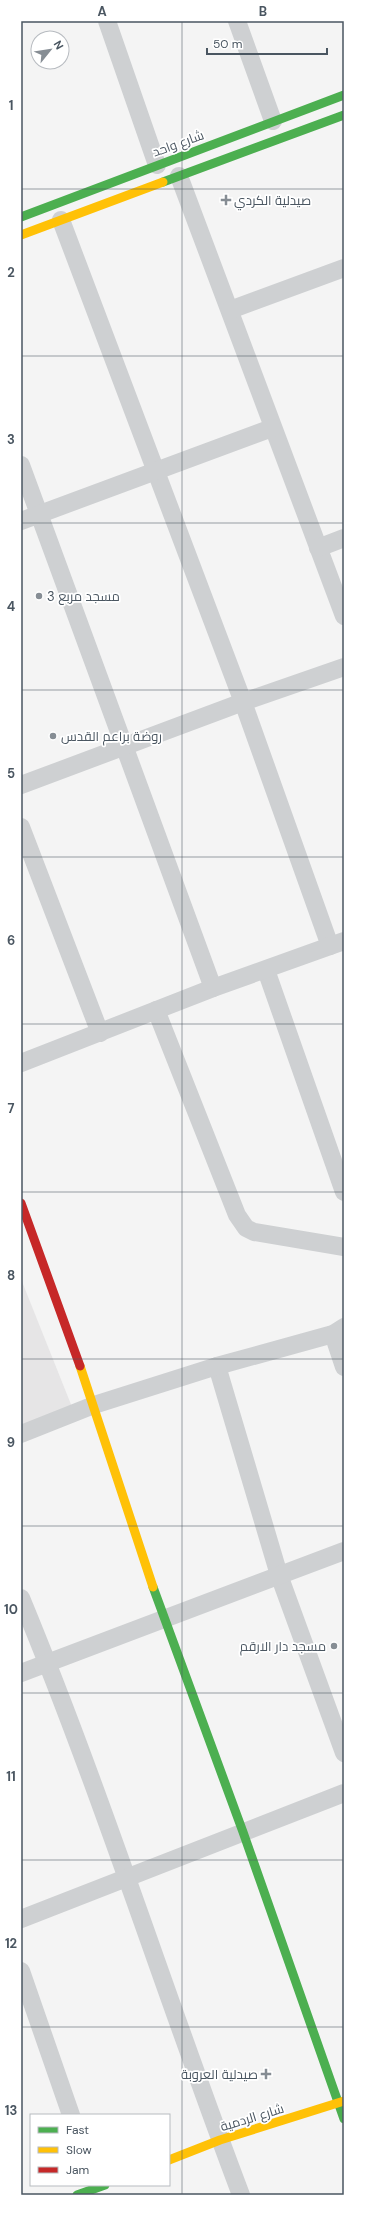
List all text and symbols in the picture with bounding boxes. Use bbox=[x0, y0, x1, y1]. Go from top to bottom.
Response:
text: A bbox=[97, 3, 107, 20]
text: B bbox=[259, 3, 267, 20]
north arrow bbox=[30, 30, 70, 70]
scale bar bbox=[207, 30, 327, 56]
text: 50 m bbox=[213, 36, 242, 52]
text: N bbox=[51, 38, 67, 52]
text: 1 bbox=[9, 97, 13, 114]
street label: شارع واحد bbox=[150, 126, 206, 161]
place label: صيدلية الكردي bbox=[234, 192, 311, 211]
marker: صيدلية الكردي bbox=[221, 195, 231, 205]
text: 2 bbox=[7, 264, 15, 281]
text: 3 bbox=[7, 431, 15, 448]
place label: مسجد مربع 3 bbox=[47, 588, 120, 605]
marker: مسجد مربع 3 bbox=[34, 591, 44, 601]
text: 4 bbox=[7, 598, 15, 615]
place label: روضة براعم القدس bbox=[61, 728, 162, 746]
marker: روضة براعم القدس bbox=[48, 731, 58, 741]
text: 5 bbox=[7, 765, 15, 782]
text: 6 bbox=[7, 932, 15, 949]
text: 7 bbox=[8, 1100, 15, 1117]
text: 8 bbox=[7, 1267, 15, 1284]
text: 9 bbox=[7, 1434, 15, 1451]
text: 10 bbox=[4, 1601, 18, 1618]
place label: مسجد دار الارقم bbox=[240, 1638, 326, 1656]
marker: مسجد دار الارقم bbox=[329, 1641, 339, 1651]
text: 11 bbox=[6, 1768, 16, 1785]
text: 12 bbox=[5, 1935, 17, 1952]
place label: صيدلية العروبة bbox=[181, 2066, 258, 2083]
marker: صيدلية العروبة bbox=[261, 2069, 271, 2079]
street label: شارع الردمية bbox=[218, 2100, 286, 2135]
text: 13 bbox=[5, 2102, 17, 2119]
legend bbox=[30, 2114, 170, 2186]
text: Fast bbox=[66, 2122, 89, 2138]
text: Slow bbox=[66, 2142, 92, 2158]
text: Jam bbox=[66, 2162, 89, 2178]

